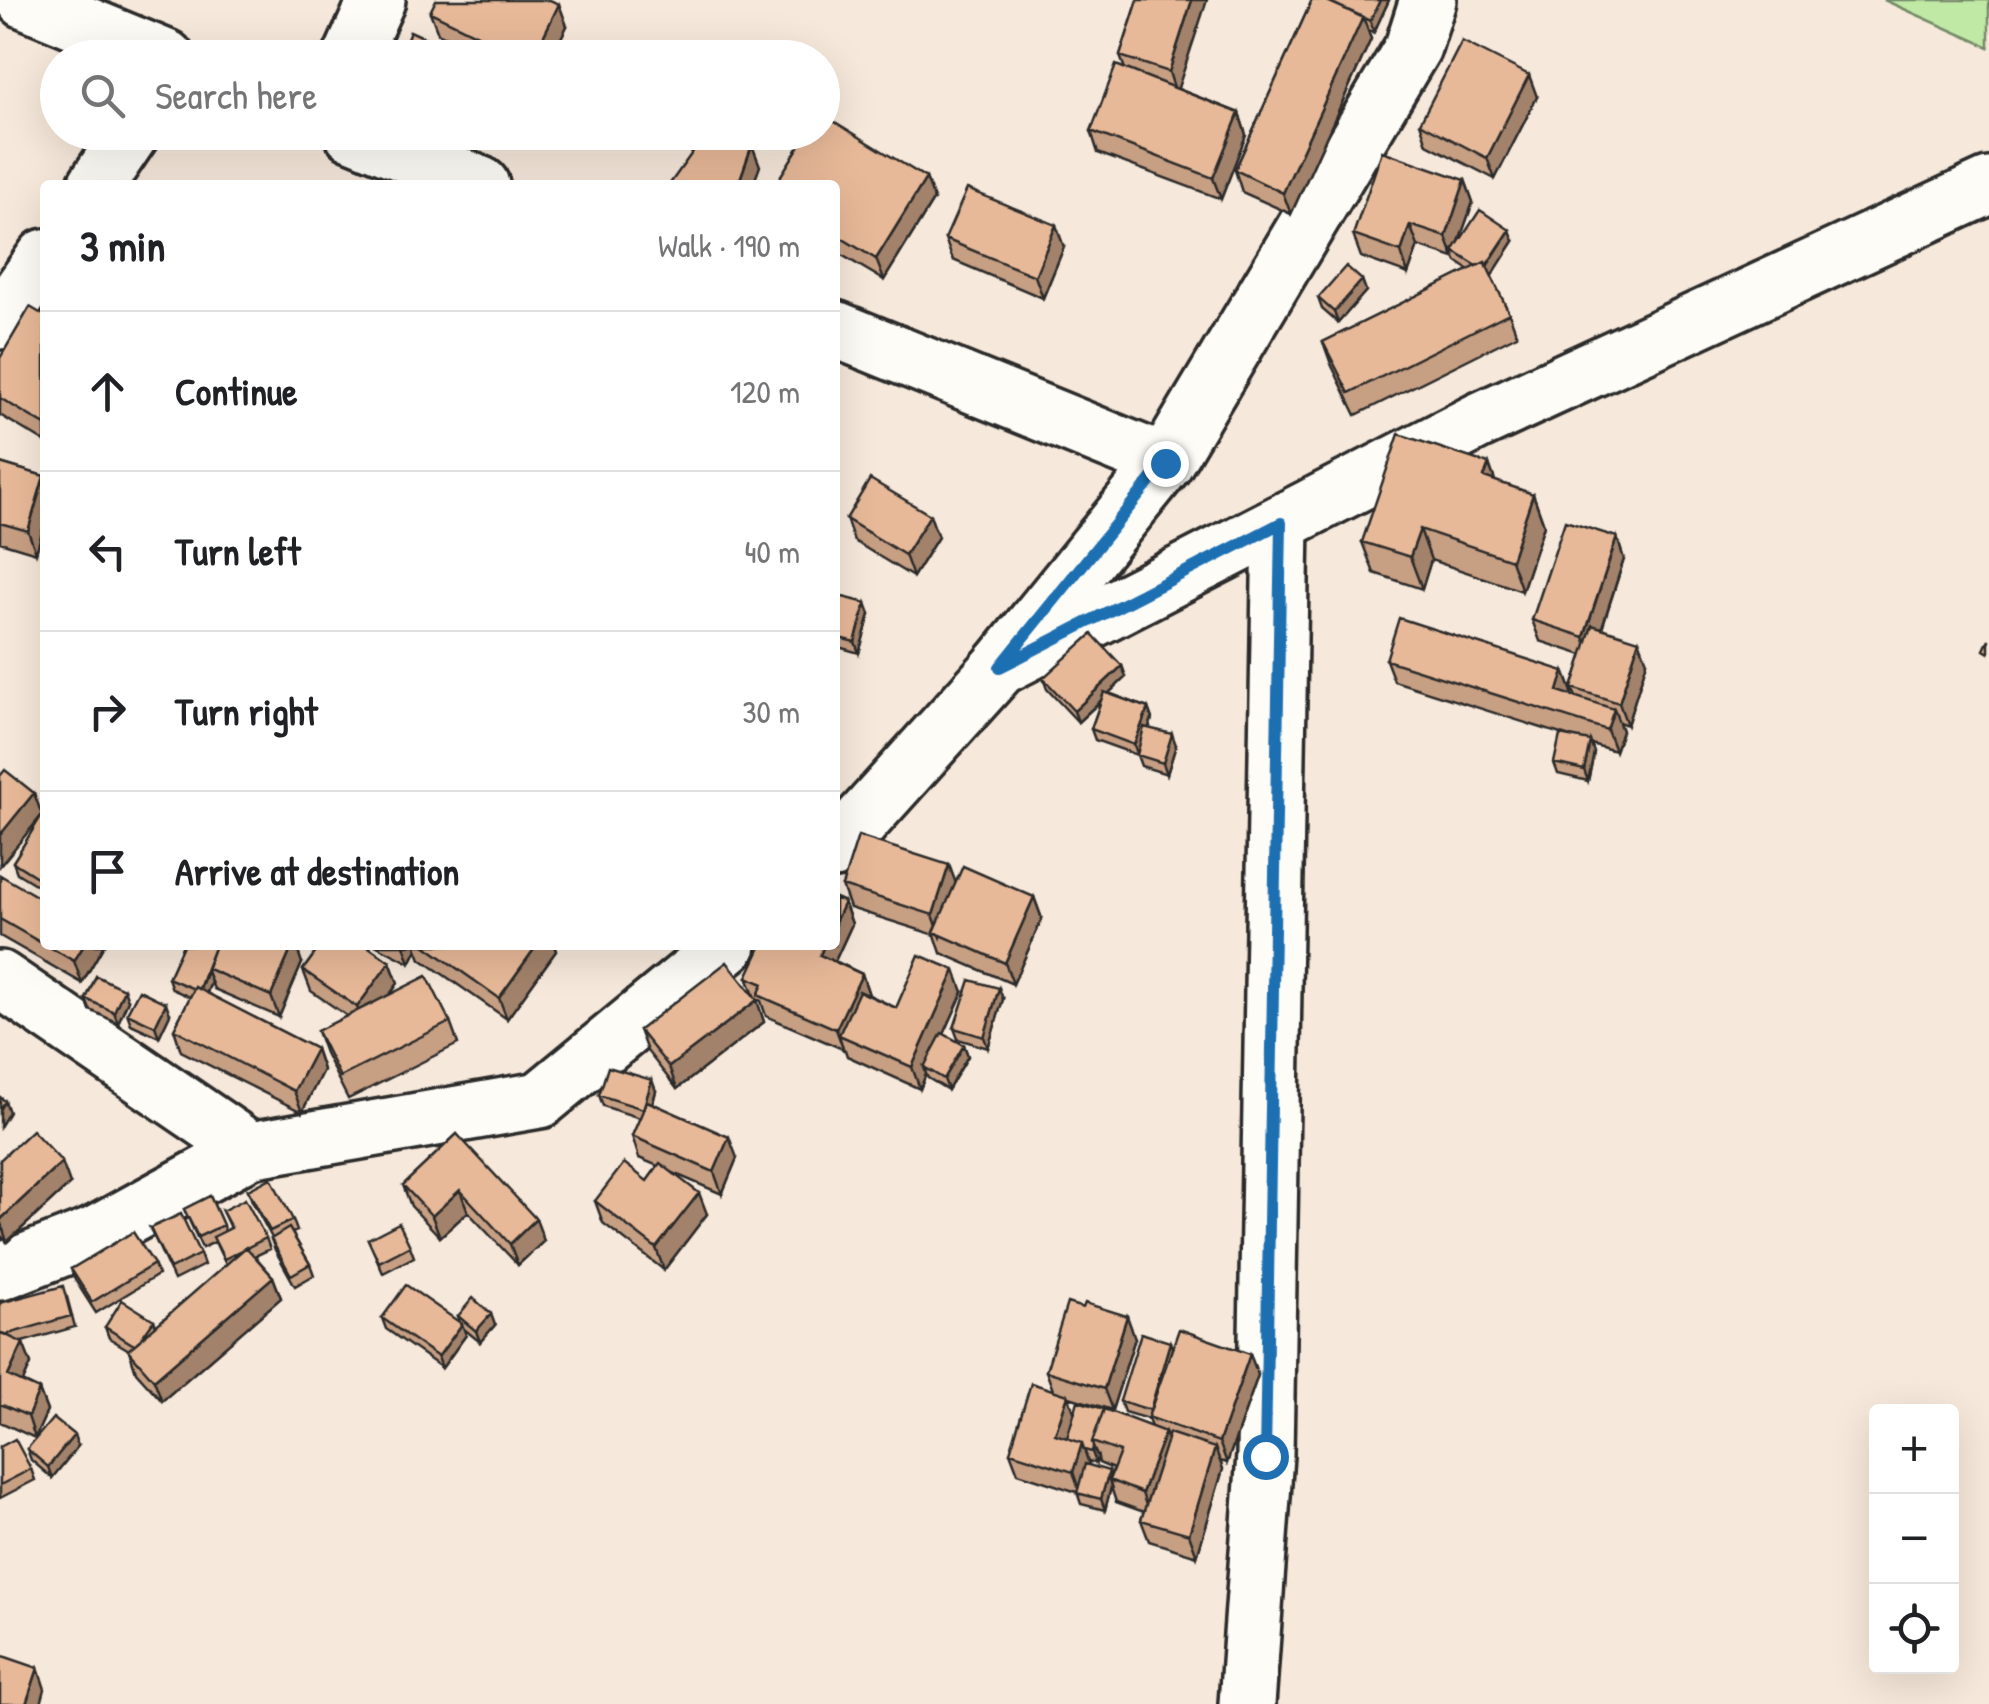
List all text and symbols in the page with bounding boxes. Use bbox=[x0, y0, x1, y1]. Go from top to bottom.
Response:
search box bbox=[40, 40, 840, 150]
icon: search bbox=[75, 68, 130, 123]
text: Search here bbox=[155, 69, 317, 121]
text: 3 min bbox=[80, 217, 165, 274]
text: Walk · 190 m bbox=[658, 224, 800, 267]
icon: ahead bbox=[80, 364, 135, 419]
text: Continue bbox=[175, 365, 297, 417]
text: 120 m bbox=[730, 370, 800, 413]
route end bbox=[1143, 441, 1189, 487]
icon: left bbox=[80, 524, 135, 579]
text: Turn left bbox=[175, 525, 300, 577]
text: 40 m bbox=[745, 530, 800, 573]
icon: right bbox=[80, 684, 135, 739]
text: Turn right bbox=[175, 685, 318, 737]
text: 30 m bbox=[742, 690, 800, 733]
icon: arrive bbox=[80, 844, 135, 899]
text: Arrive at destination bbox=[175, 845, 459, 897]
map controls bbox=[1869, 1404, 1959, 1674]
button: + bbox=[1869, 1404, 1959, 1494]
route start bbox=[1243, 1434, 1289, 1480]
button: − bbox=[1869, 1494, 1959, 1584]
button: locate bbox=[1869, 1584, 1959, 1674]

